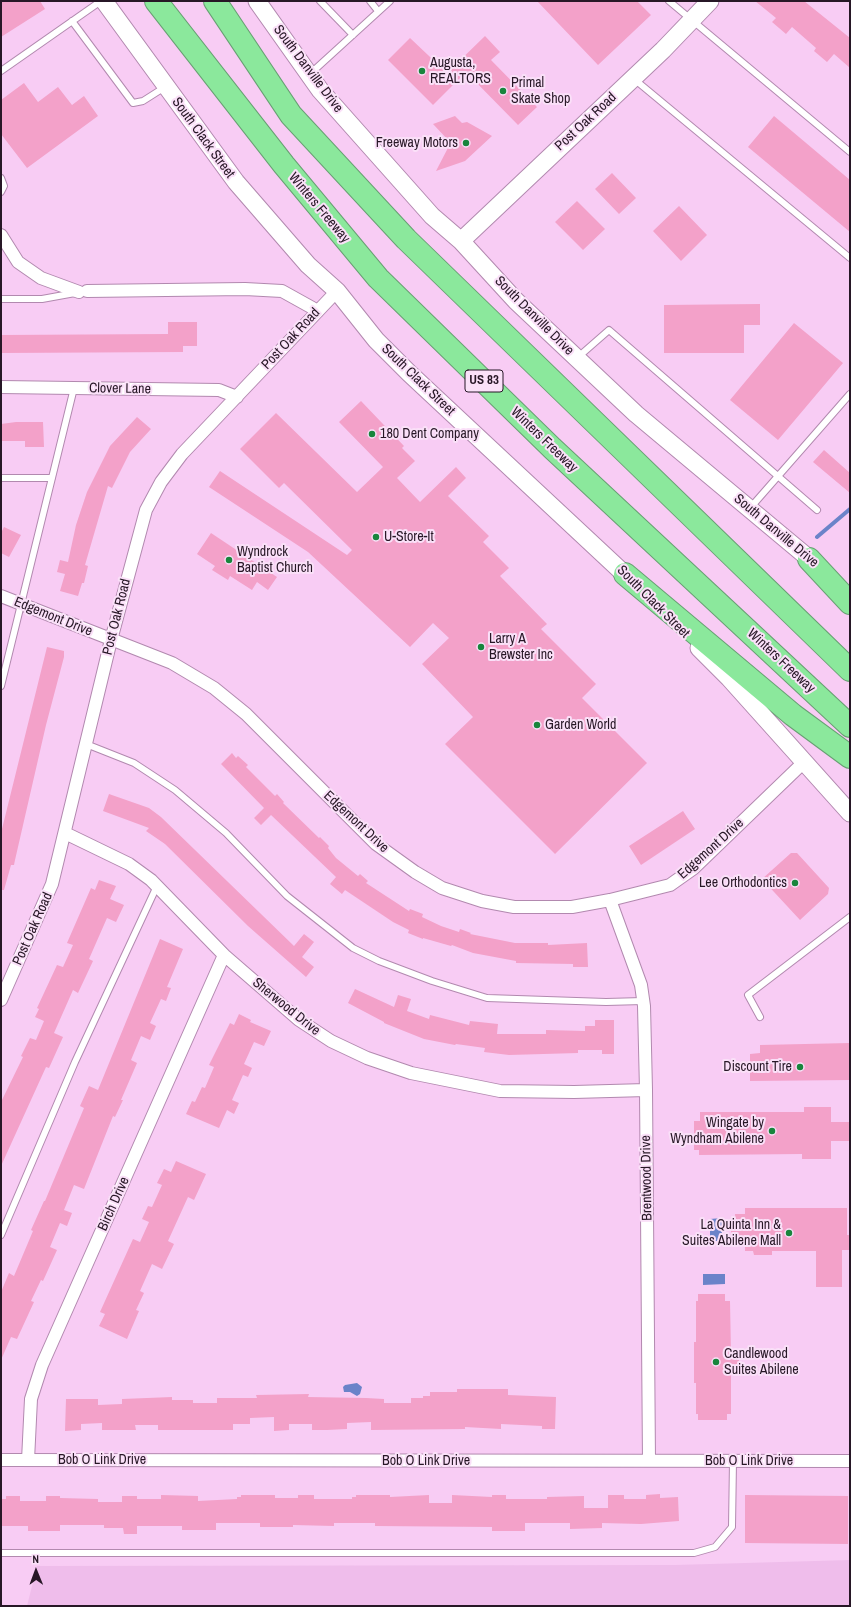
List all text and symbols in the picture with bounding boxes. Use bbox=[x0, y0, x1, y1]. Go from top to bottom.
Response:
street label: South Danville Drive bbox=[270, 22, 346, 116]
place label: Augusta, REALTORS bbox=[430, 55, 491, 88]
marker: Augusta, REALTORS bbox=[417, 66, 427, 76]
place label: Primal Skate Shop bbox=[511, 75, 570, 108]
marker: Primal Skate Shop bbox=[498, 86, 508, 96]
street label: Post Oak Road bbox=[552, 89, 620, 155]
street label: South Clack Street bbox=[168, 94, 238, 182]
place label: Freeway Motors bbox=[376, 135, 458, 151]
marker: Freeway Motors bbox=[461, 138, 471, 148]
street label: Winters Freeway bbox=[285, 169, 353, 247]
street label: South Danville Drive bbox=[491, 273, 577, 359]
street label: Post Oak Road bbox=[258, 305, 324, 373]
street label: South Clack Street bbox=[378, 341, 458, 419]
road number: US 83 bbox=[465, 370, 503, 392]
street label: Clover Lane bbox=[89, 380, 151, 398]
street label: Winters Freeway bbox=[507, 404, 581, 476]
place label: 180 Dent Company bbox=[380, 426, 479, 442]
marker: 180 Dent Company bbox=[367, 429, 377, 439]
street label: South Danville Drive bbox=[730, 491, 822, 571]
place label: U-Store-It bbox=[384, 529, 434, 545]
marker: U-Store-It bbox=[371, 532, 381, 542]
place label: Wyndrock Baptist Church bbox=[237, 544, 313, 576]
marker: Wyndrock Baptist Church bbox=[224, 555, 234, 565]
street label: South Clack Street bbox=[613, 562, 693, 642]
street label: Post Oak Road bbox=[99, 577, 135, 657]
street label: Edgemont Drive bbox=[11, 594, 95, 640]
street label: Winters Freeway bbox=[744, 625, 818, 697]
place label: Larry A Brewster Inc bbox=[489, 631, 553, 664]
marker: Larry A Brewster Inc bbox=[476, 642, 486, 652]
place label: Garden World bbox=[545, 717, 616, 733]
marker: Garden World bbox=[532, 720, 542, 730]
street label: Edgemont Drive bbox=[320, 788, 392, 856]
street label: Edgemont Drive bbox=[675, 815, 747, 883]
place label: Lee Orthodontics bbox=[699, 875, 787, 891]
marker: Lee Orthodontics bbox=[790, 878, 800, 888]
street label: Post Oak Road bbox=[9, 890, 57, 968]
street label: Sherwood Drive bbox=[249, 975, 323, 1039]
place label: Discount Tire bbox=[723, 1059, 792, 1075]
marker: Discount Tire bbox=[795, 1062, 805, 1072]
place label: Wingate by Wyndham Abilene bbox=[670, 1115, 764, 1148]
marker: Wingate by Wyndham Abilene bbox=[767, 1126, 777, 1136]
street label: Brentwood Drive bbox=[638, 1135, 656, 1221]
street label: Birch Drive bbox=[95, 1174, 133, 1234]
place label: La Quinta Inn & Suites Abilene Mall bbox=[682, 1217, 781, 1250]
marker: La Quinta Inn & Suites Abilene Mall bbox=[784, 1228, 794, 1238]
place label: Candlewood Suites Abilene bbox=[724, 1346, 799, 1378]
marker: Candlewood Suites Abilene bbox=[711, 1357, 721, 1367]
street label: Bob O Link Drive bbox=[58, 1452, 146, 1468]
street label: Bob O Link Drive bbox=[382, 1453, 470, 1469]
street label: Bob O Link Drive bbox=[705, 1453, 793, 1469]
north arrow bbox=[16, 1551, 56, 1591]
text: N bbox=[32, 1552, 39, 1566]

